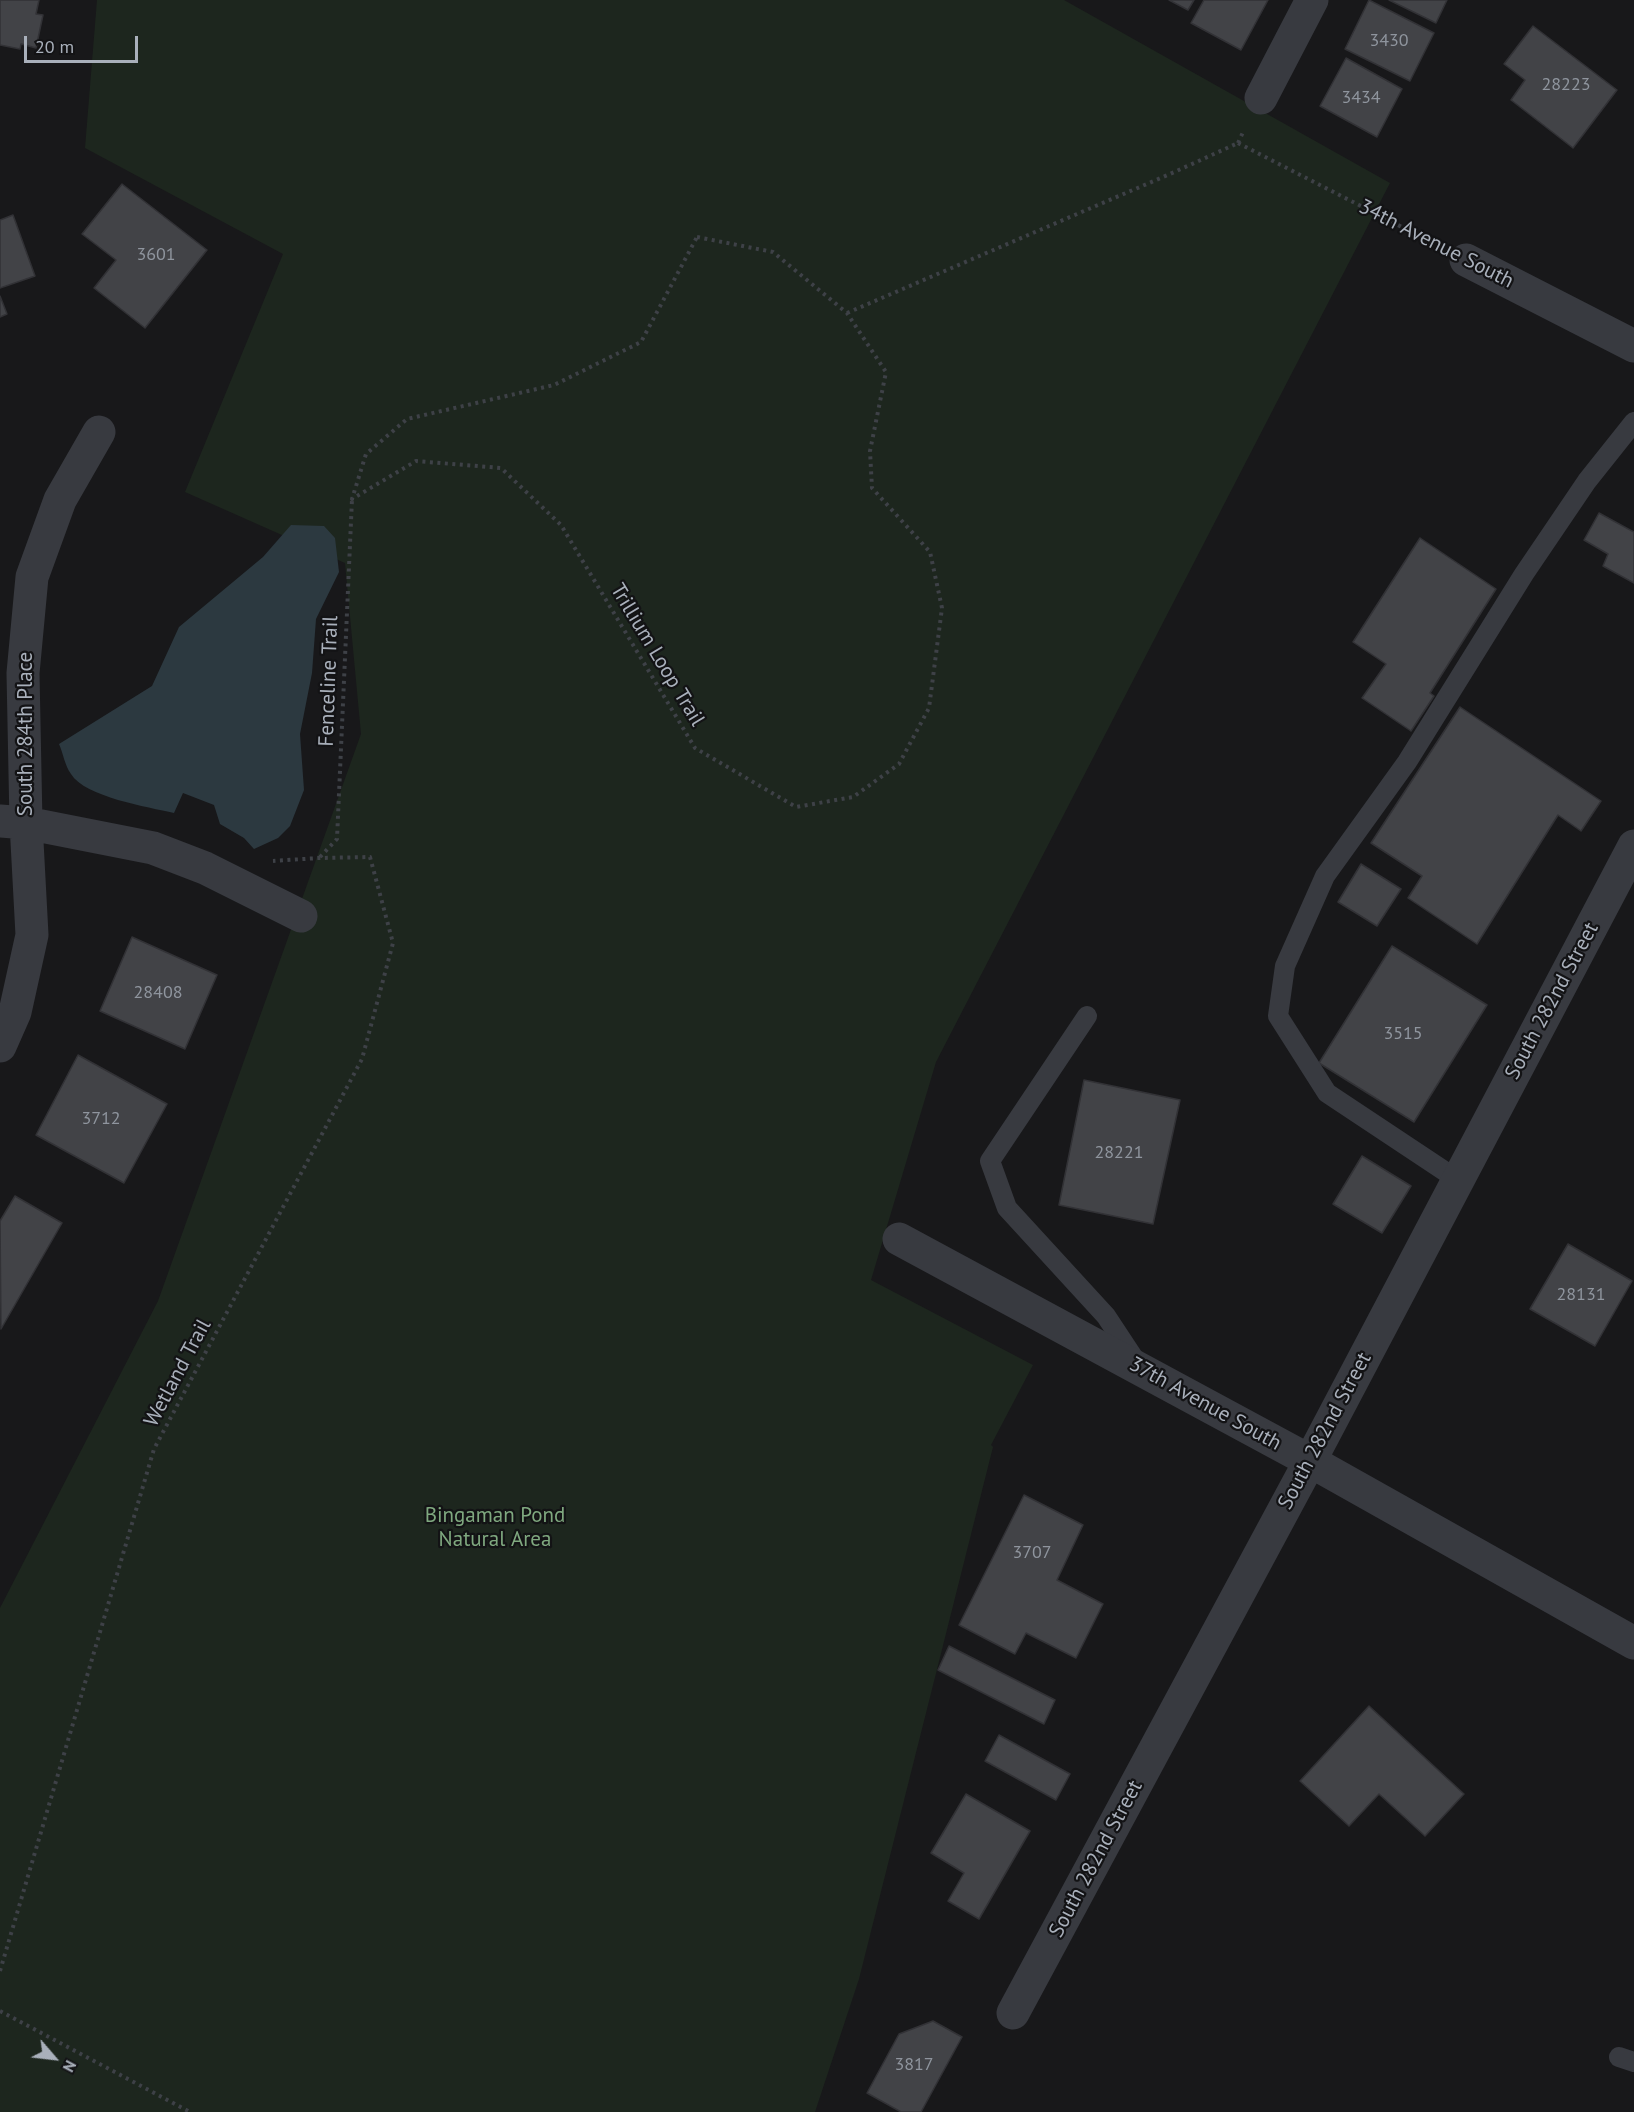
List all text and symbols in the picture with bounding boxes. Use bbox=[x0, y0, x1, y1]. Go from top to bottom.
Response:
scale bar bbox=[27, 24, 141, 62]
house number: 3430 bbox=[1369, 30, 1409, 52]
text: 20 m bbox=[35, 35, 74, 58]
house number: 28223 bbox=[1541, 74, 1591, 96]
house number: 3434 bbox=[1341, 87, 1381, 109]
street label: 34th Avenue South bbox=[1354, 194, 1518, 294]
house number: 3601 bbox=[136, 244, 176, 266]
street label: Trillium Loop Trail bbox=[604, 579, 710, 731]
street label: Fenceline Trail bbox=[314, 615, 344, 747]
street label: South 284th Place bbox=[13, 652, 39, 816]
street label: South 282nd Street bbox=[1500, 918, 1604, 1084]
house number: 28408 bbox=[133, 982, 183, 1004]
house number: 3515 bbox=[1383, 1023, 1423, 1045]
house number: 3712 bbox=[81, 1108, 121, 1130]
house number: 28221 bbox=[1094, 1142, 1144, 1164]
house number: 28131 bbox=[1556, 1284, 1606, 1306]
street label: Wetland Trail bbox=[139, 1315, 217, 1431]
street label: South 282nd Street bbox=[1273, 1348, 1377, 1514]
street label: 37th Avenue South bbox=[1124, 1352, 1286, 1456]
park label: Bingaman Pond Natural Area bbox=[425, 1503, 565, 1553]
house number: 3707 bbox=[1012, 1542, 1052, 1564]
street label: South 282nd Street bbox=[1044, 1776, 1148, 1942]
north arrow bbox=[24, 2028, 84, 2088]
house number: 3817 bbox=[894, 2054, 934, 2076]
text: N bbox=[59, 2057, 81, 2076]

